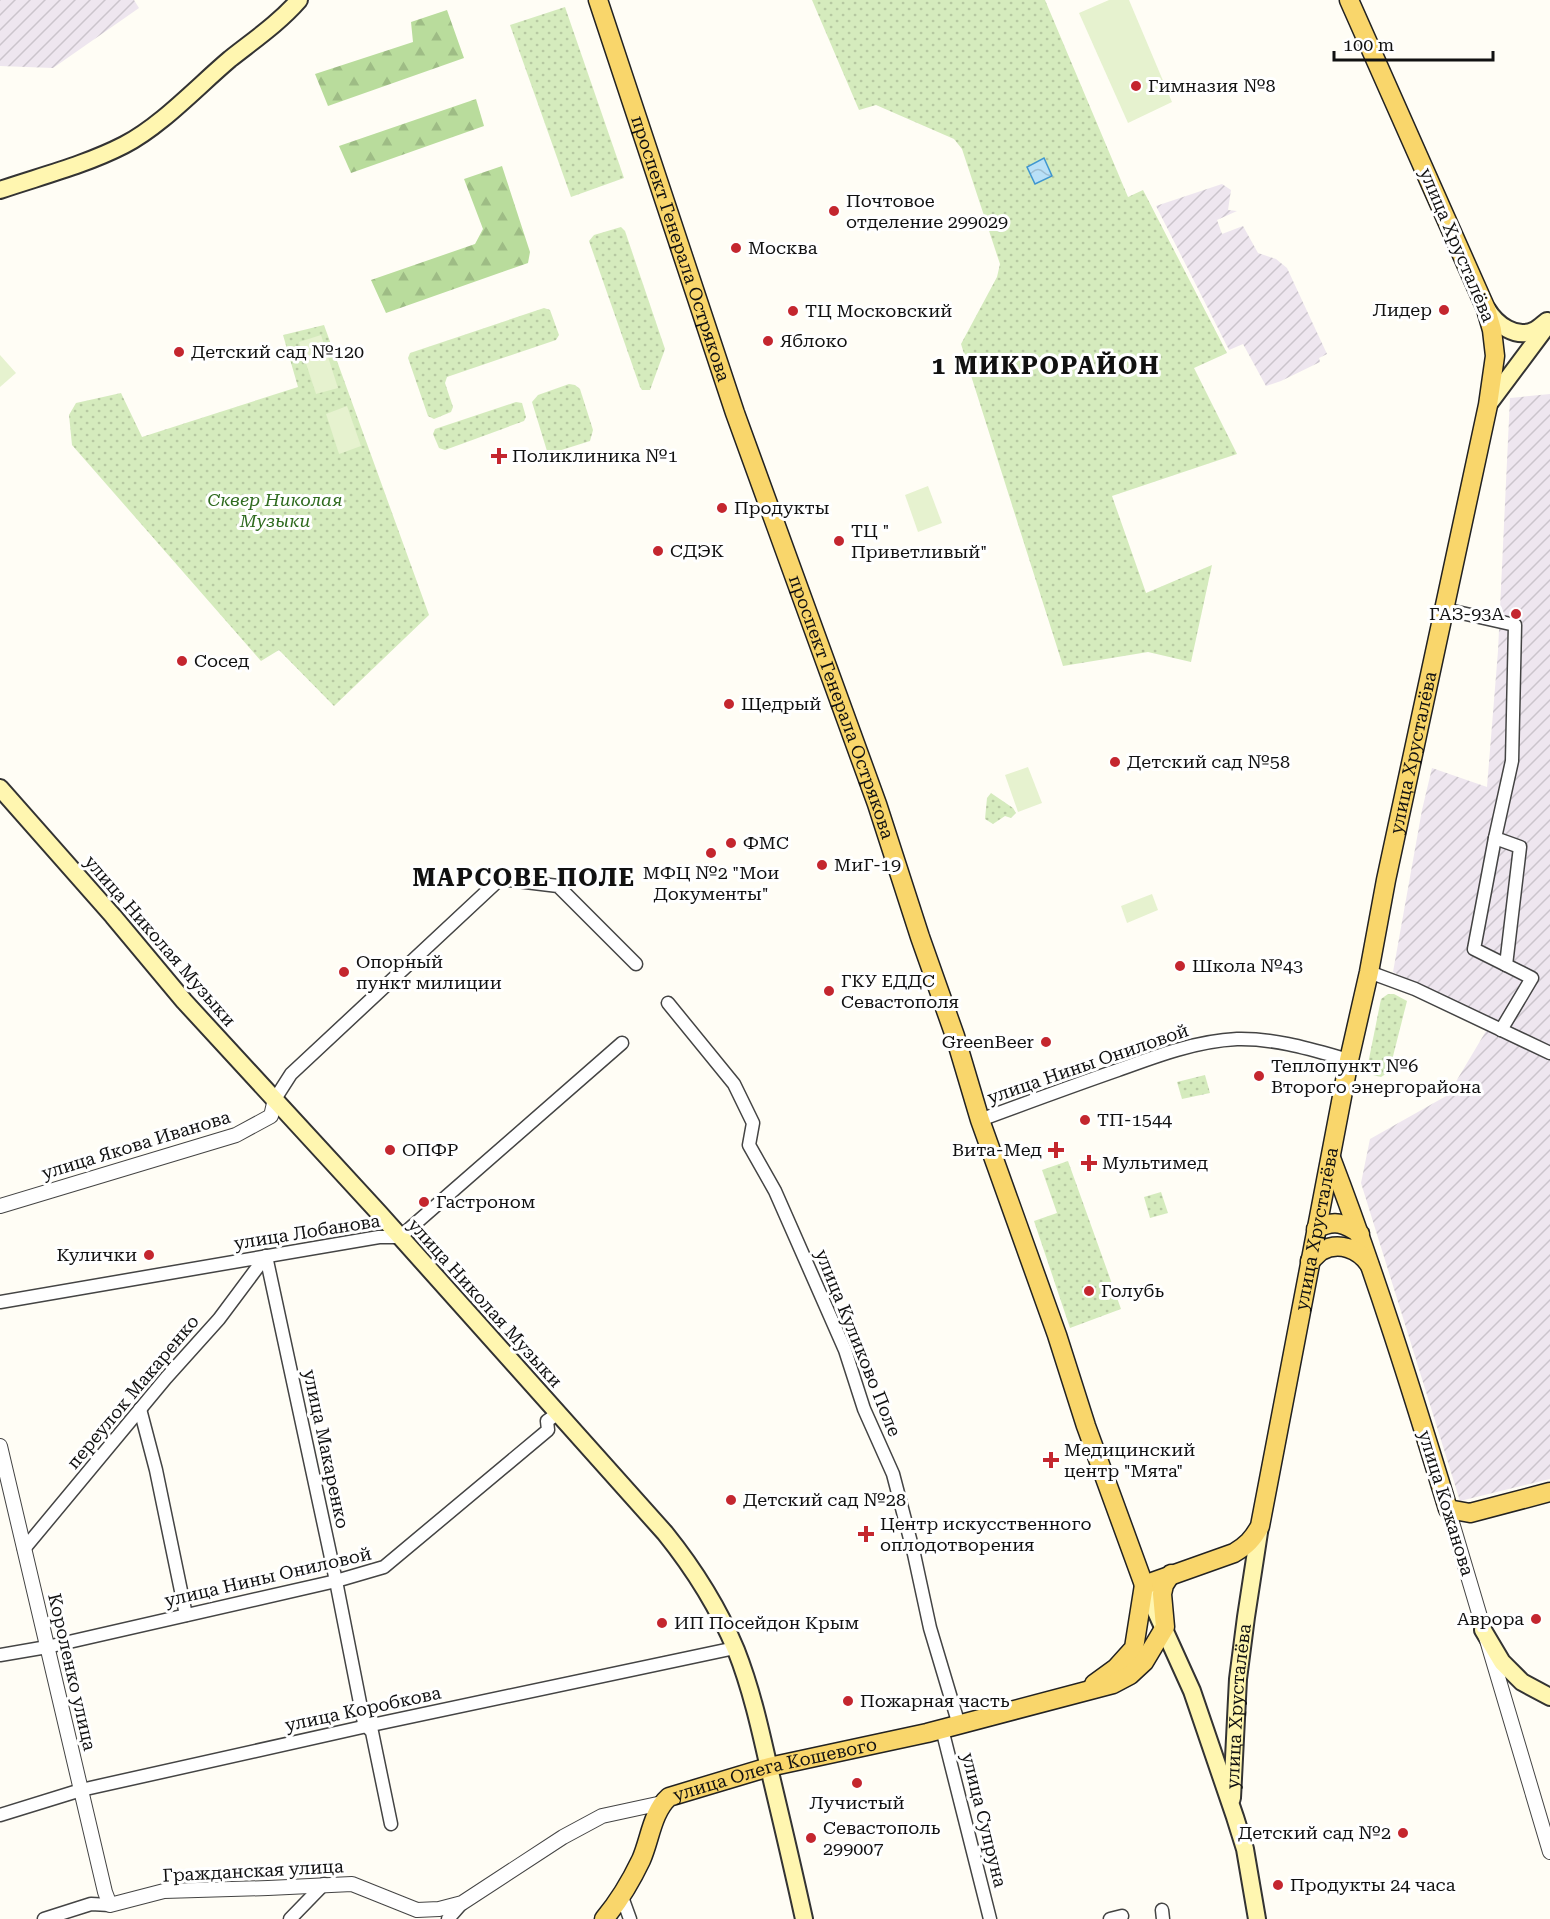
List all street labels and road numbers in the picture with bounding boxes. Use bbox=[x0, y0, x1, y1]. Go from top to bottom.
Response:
street label: проспект Генерала Острякова bbox=[627, 113, 735, 384]
street label: улица Хрусталёва bbox=[1415, 164, 1500, 325]
street label: проспект Генерала Острякова bbox=[785, 572, 899, 842]
street label: улица Хрусталёва bbox=[1385, 669, 1441, 836]
street label: улица Николая Музыки bbox=[80, 851, 240, 1030]
street label: улица Нины Ониловой bbox=[984, 1019, 1191, 1108]
street label: улица Якова Иванова bbox=[39, 1106, 233, 1183]
street label: улица Хрусталёва bbox=[1290, 1145, 1342, 1312]
street label: улица Лобанова bbox=[232, 1210, 382, 1253]
street label: улица Николая Музыки bbox=[404, 1214, 567, 1391]
street label: улица Куликово Поле bbox=[811, 1246, 906, 1440]
street label: переулок Макаренко bbox=[62, 1311, 203, 1473]
street label: улица Макаренко bbox=[299, 1367, 354, 1530]
street label: улица Кожанова bbox=[1414, 1428, 1479, 1578]
street label: улица Нины Ониловой bbox=[162, 1542, 373, 1611]
street label: Короленко улица bbox=[44, 1591, 101, 1753]
street label: улица Хрусталёва bbox=[1221, 1622, 1255, 1789]
street label: улица Коробкова bbox=[283, 1682, 443, 1735]
street label: улица Олега Кошевого bbox=[670, 1733, 879, 1805]
street label: улица Супруна bbox=[958, 1750, 1011, 1890]
street label: Гражданская улица bbox=[162, 1855, 344, 1886]

